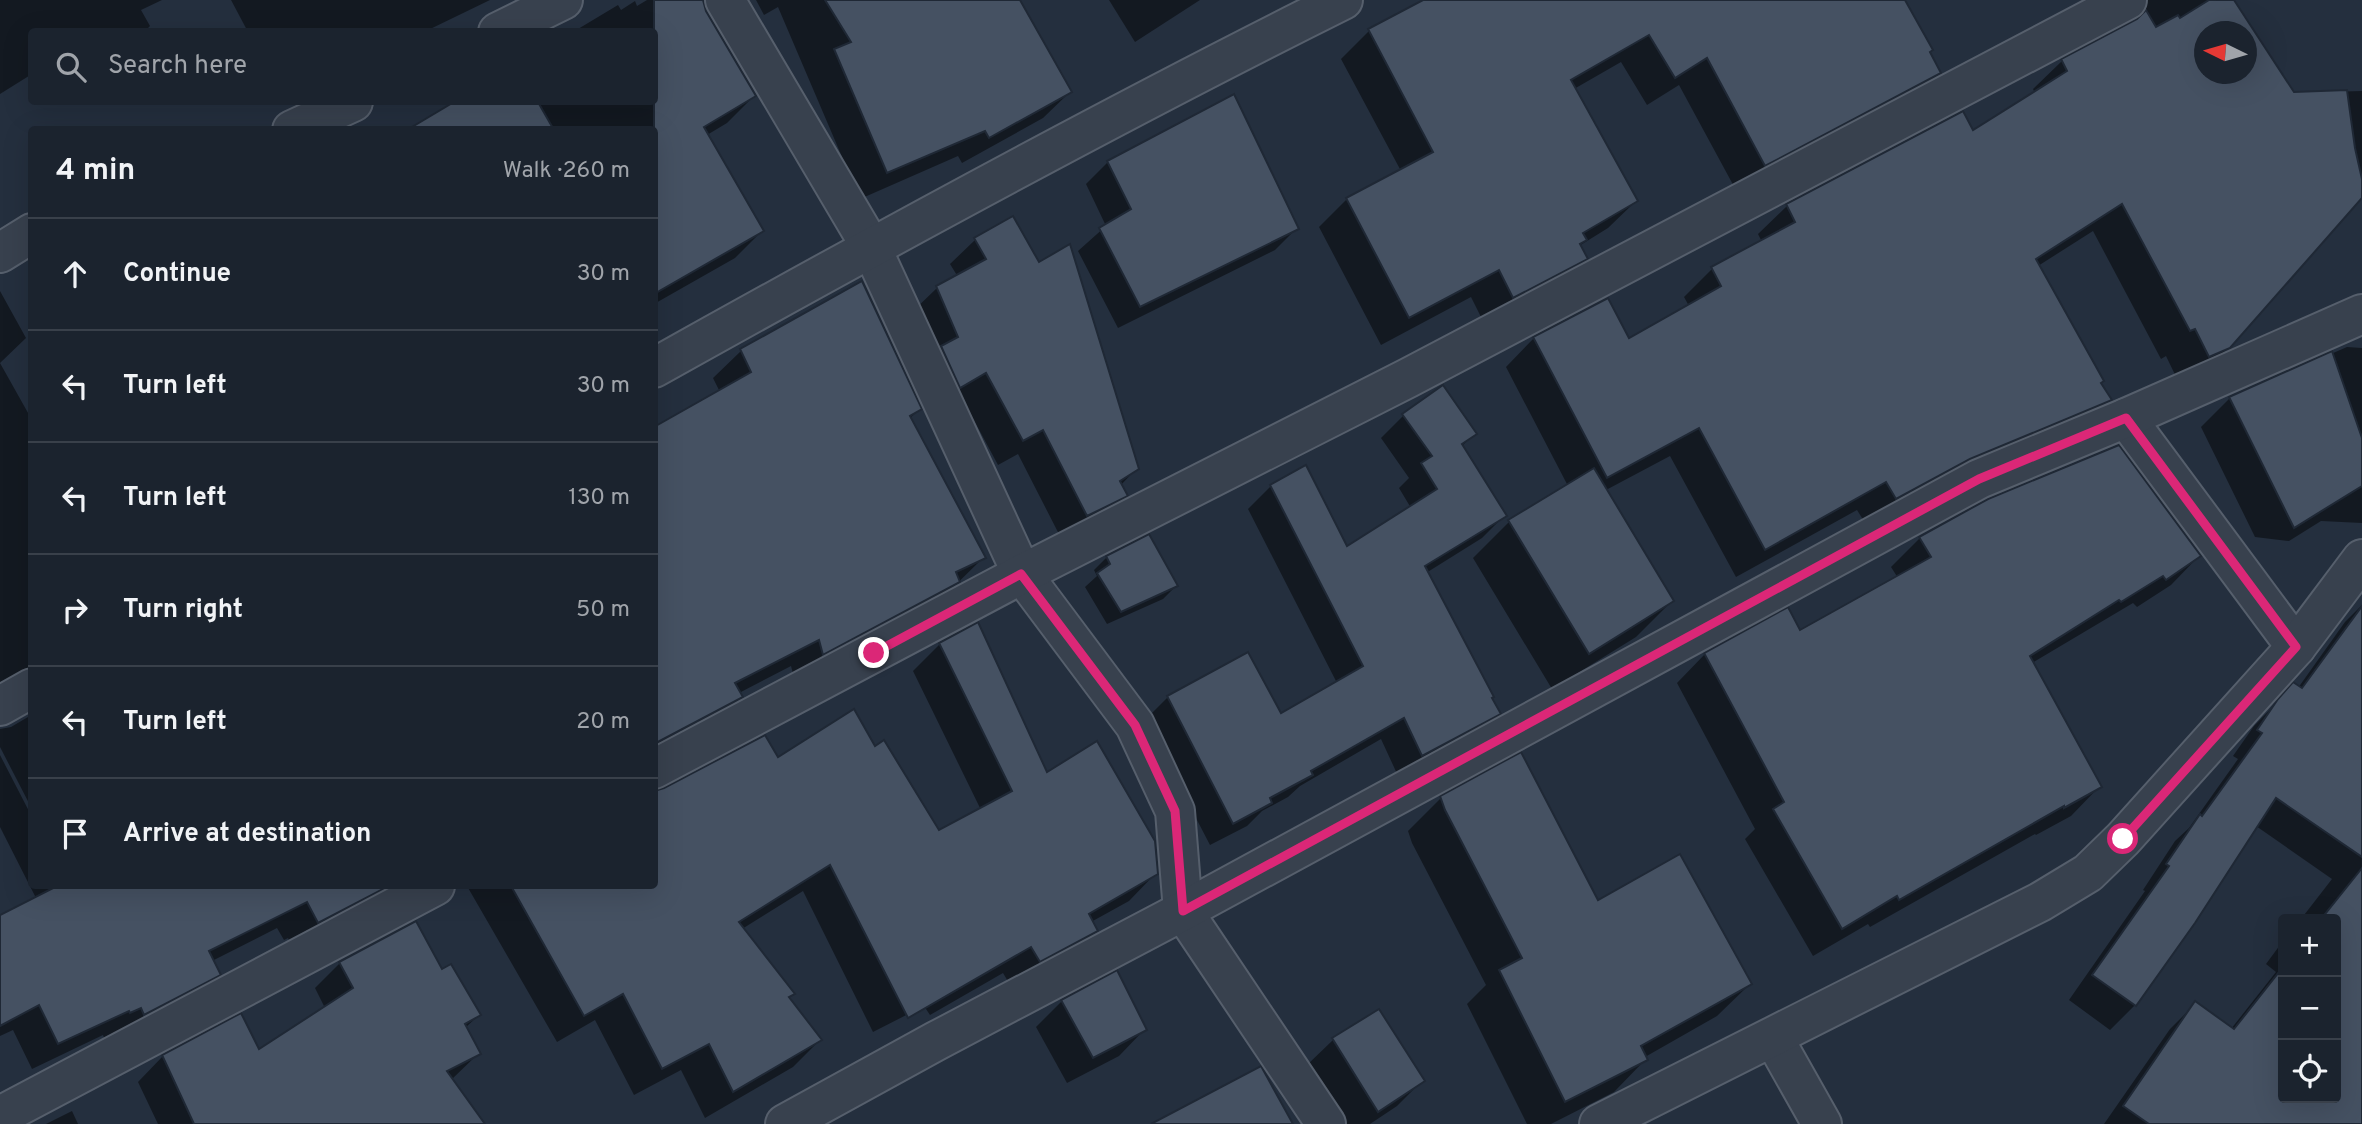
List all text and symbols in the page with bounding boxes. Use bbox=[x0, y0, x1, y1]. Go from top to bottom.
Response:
north arrow bbox=[2194, 21, 2257, 84]
search box bbox=[28, 28, 658, 105]
icon: search bbox=[52, 48, 90, 86]
text: Search here bbox=[108, 50, 247, 83]
text: 4 min bbox=[56, 153, 135, 190]
text: Walk · 260 m bbox=[503, 157, 630, 186]
icon: ahead bbox=[56, 255, 94, 293]
text: Continue bbox=[123, 258, 231, 291]
text: 30 m bbox=[577, 260, 630, 289]
icon: left bbox=[56, 367, 94, 405]
text: Turn left bbox=[123, 370, 227, 403]
text: 30 m bbox=[577, 372, 630, 401]
icon: left bbox=[56, 479, 94, 517]
text: Turn left bbox=[123, 482, 227, 515]
text: 130 m bbox=[568, 484, 630, 513]
icon: right bbox=[56, 591, 94, 629]
text: Turn right bbox=[123, 594, 243, 627]
text: 50 m bbox=[576, 596, 630, 625]
route end bbox=[858, 637, 889, 668]
icon: left bbox=[56, 703, 94, 741]
text: Turn left bbox=[123, 706, 227, 739]
text: 20 m bbox=[576, 708, 630, 737]
icon: arrive bbox=[56, 815, 94, 853]
text: Arrive at destination bbox=[123, 818, 371, 851]
route start bbox=[2107, 823, 2138, 854]
map controls bbox=[2278, 914, 2341, 1103]
button: + bbox=[2278, 914, 2341, 977]
button: − bbox=[2278, 977, 2341, 1040]
button: locate bbox=[2278, 1040, 2341, 1103]

